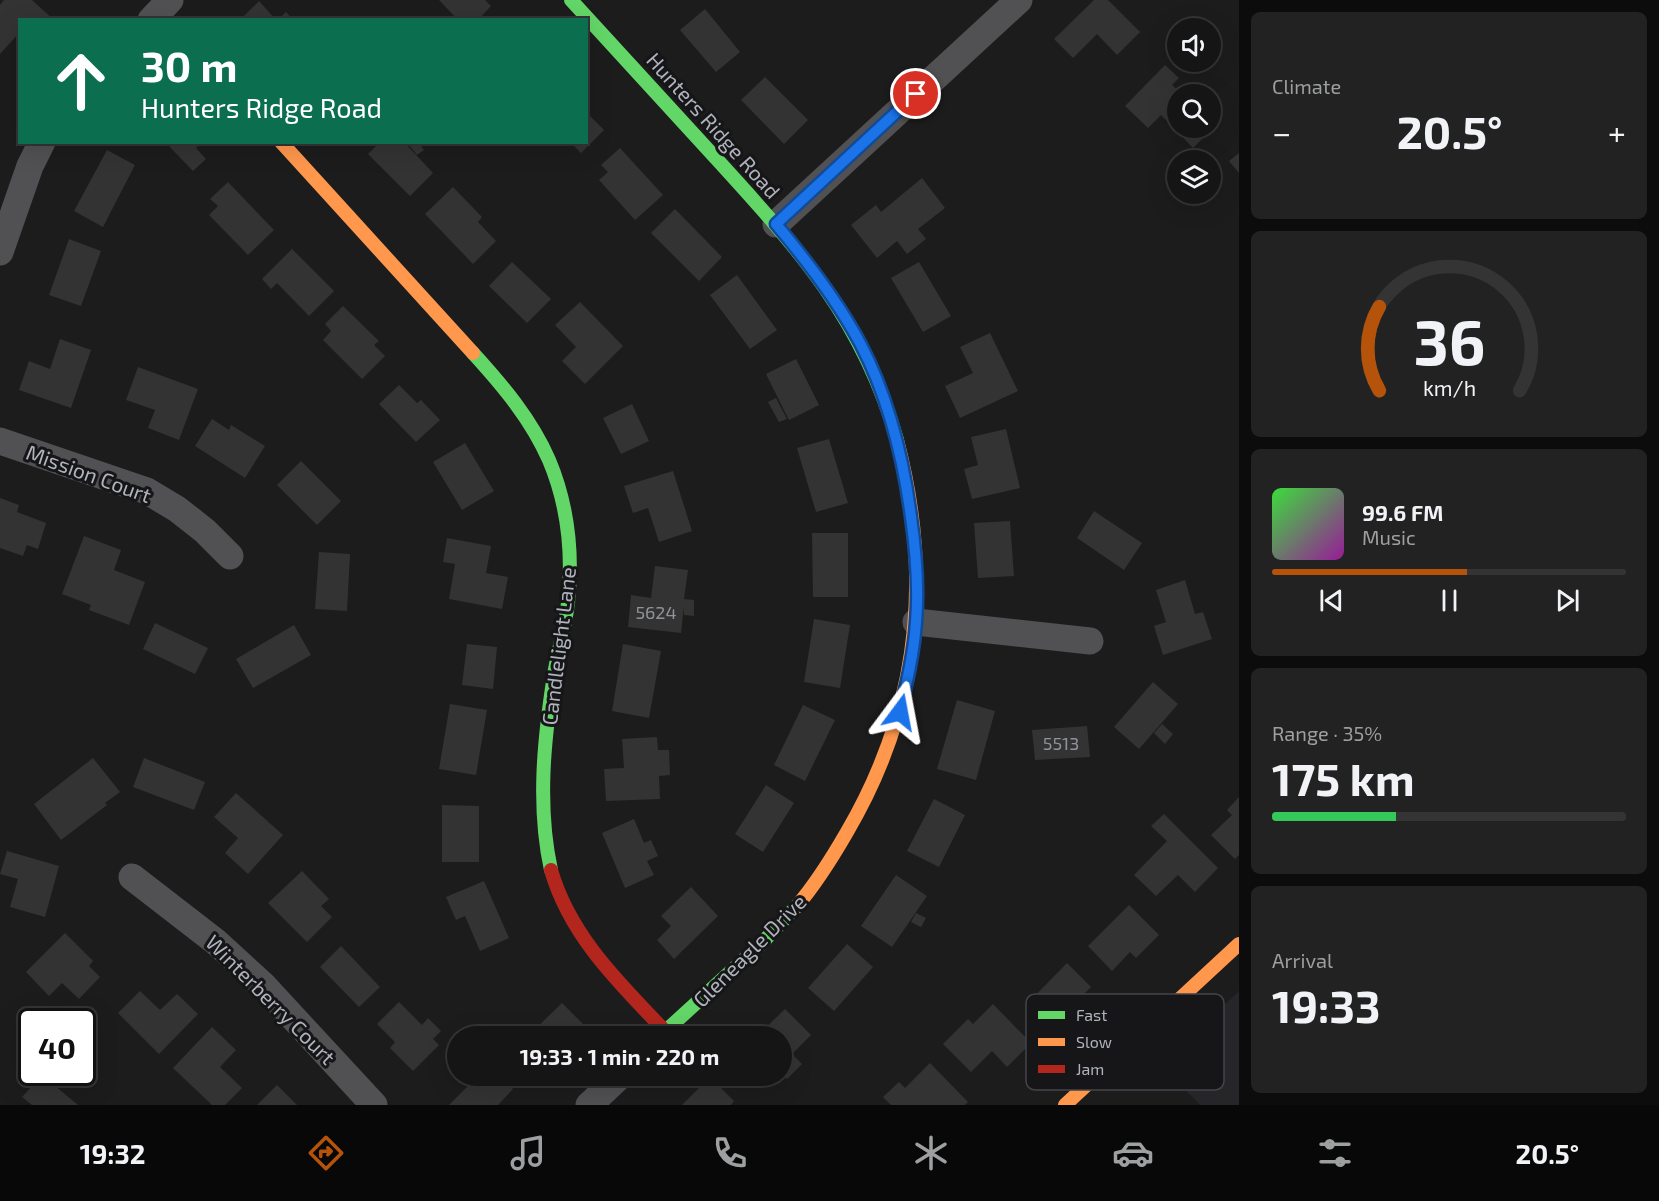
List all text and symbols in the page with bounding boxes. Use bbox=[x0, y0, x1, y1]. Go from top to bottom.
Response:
map controls bbox=[1167, 18, 1221, 204]
button: sound bbox=[1167, 18, 1221, 72]
text: 30 m bbox=[141, 40, 237, 90]
icon: ahead bbox=[42, 42, 120, 120]
street label: Hunters Ridge Road bbox=[642, 47, 786, 203]
pin bbox=[890, 68, 941, 119]
text: Climate bbox=[1272, 74, 1341, 98]
icon: arrive bbox=[899, 77, 932, 110]
button: search bbox=[1167, 84, 1221, 138]
text: Hunters Ridge Road bbox=[141, 91, 382, 123]
text: 20.5° bbox=[1397, 104, 1502, 158]
text: − bbox=[1272, 112, 1291, 152]
text: + bbox=[1608, 112, 1626, 152]
button: layers bbox=[1167, 150, 1221, 204]
text: 36 bbox=[1413, 303, 1485, 378]
text: km/h bbox=[1422, 375, 1476, 400]
street label: Mission Court bbox=[23, 439, 155, 507]
text: 99.6 FM bbox=[1362, 499, 1443, 525]
text: Music bbox=[1362, 525, 1416, 549]
street label: Candlelight Lane bbox=[536, 566, 580, 726]
icon: previous bbox=[1315, 584, 1348, 617]
icon: pause bbox=[1433, 584, 1466, 617]
icon: next bbox=[1551, 584, 1584, 617]
house number: 5624 bbox=[635, 601, 677, 623]
position arrow bbox=[868, 680, 932, 744]
text: Range · 35% bbox=[1272, 721, 1382, 745]
house number: 5513 bbox=[1043, 732, 1079, 754]
text: 175 km bbox=[1272, 751, 1415, 805]
street label: Gleneagle Drive bbox=[687, 888, 811, 1012]
street label: Winterberry Court bbox=[201, 929, 341, 1069]
text: Arrival bbox=[1272, 948, 1333, 972]
text: 19:33 bbox=[1272, 978, 1381, 1032]
legend bbox=[1026, 994, 1224, 1090]
text: Fast bbox=[1076, 1005, 1107, 1024]
speed limit sign: 40 bbox=[18, 1008, 96, 1086]
text: Slow bbox=[1076, 1032, 1112, 1051]
text: 19:33 · 1 min · 220 m bbox=[520, 1043, 719, 1069]
text: Jam bbox=[1076, 1059, 1104, 1078]
icon: directions bbox=[305, 1132, 347, 1174]
icon: music bbox=[507, 1132, 549, 1174]
icon: phone bbox=[709, 1132, 751, 1174]
icon: climate bbox=[910, 1132, 952, 1174]
icon: car bbox=[1112, 1132, 1154, 1174]
icon: filters bbox=[1314, 1132, 1356, 1174]
text: 19:32 bbox=[80, 1137, 145, 1169]
text: 20.5° bbox=[1516, 1137, 1579, 1169]

